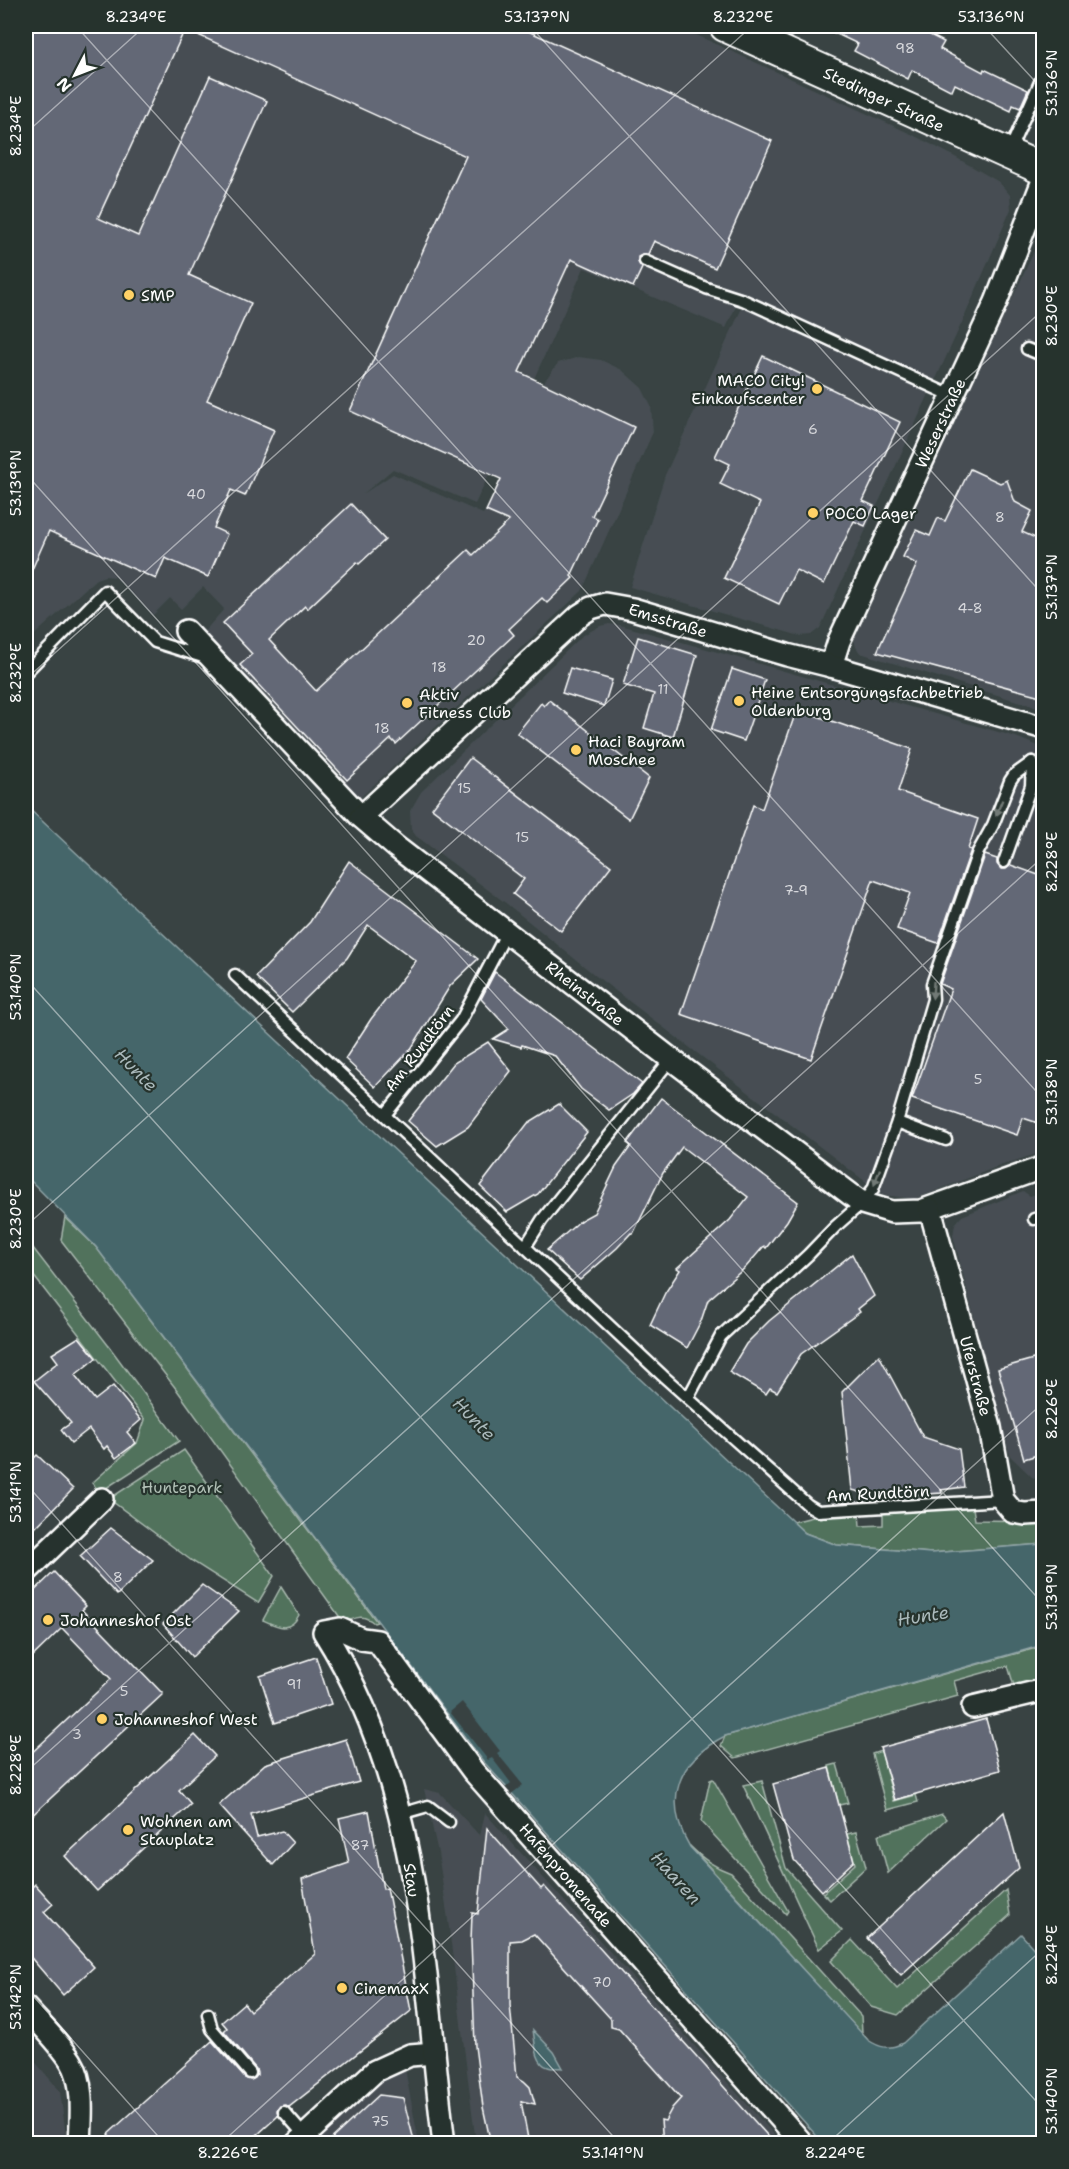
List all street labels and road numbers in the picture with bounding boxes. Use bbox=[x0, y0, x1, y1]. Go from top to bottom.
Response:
street label: Stedinger Straße bbox=[820, 62, 948, 137]
street label: Weserstraße bbox=[910, 375, 971, 472]
street label: Emsstraße bbox=[626, 599, 710, 642]
street label: Rheinstraße bbox=[541, 956, 628, 1031]
street label: Am Rundtörn bbox=[380, 1001, 459, 1096]
street label: Uferstraße bbox=[955, 1334, 996, 1418]
street label: Am Rundtörn bbox=[826, 1480, 930, 1507]
street label: Hafenpromenade bbox=[515, 1819, 617, 1932]
street label: Stau bbox=[398, 1861, 425, 1899]

